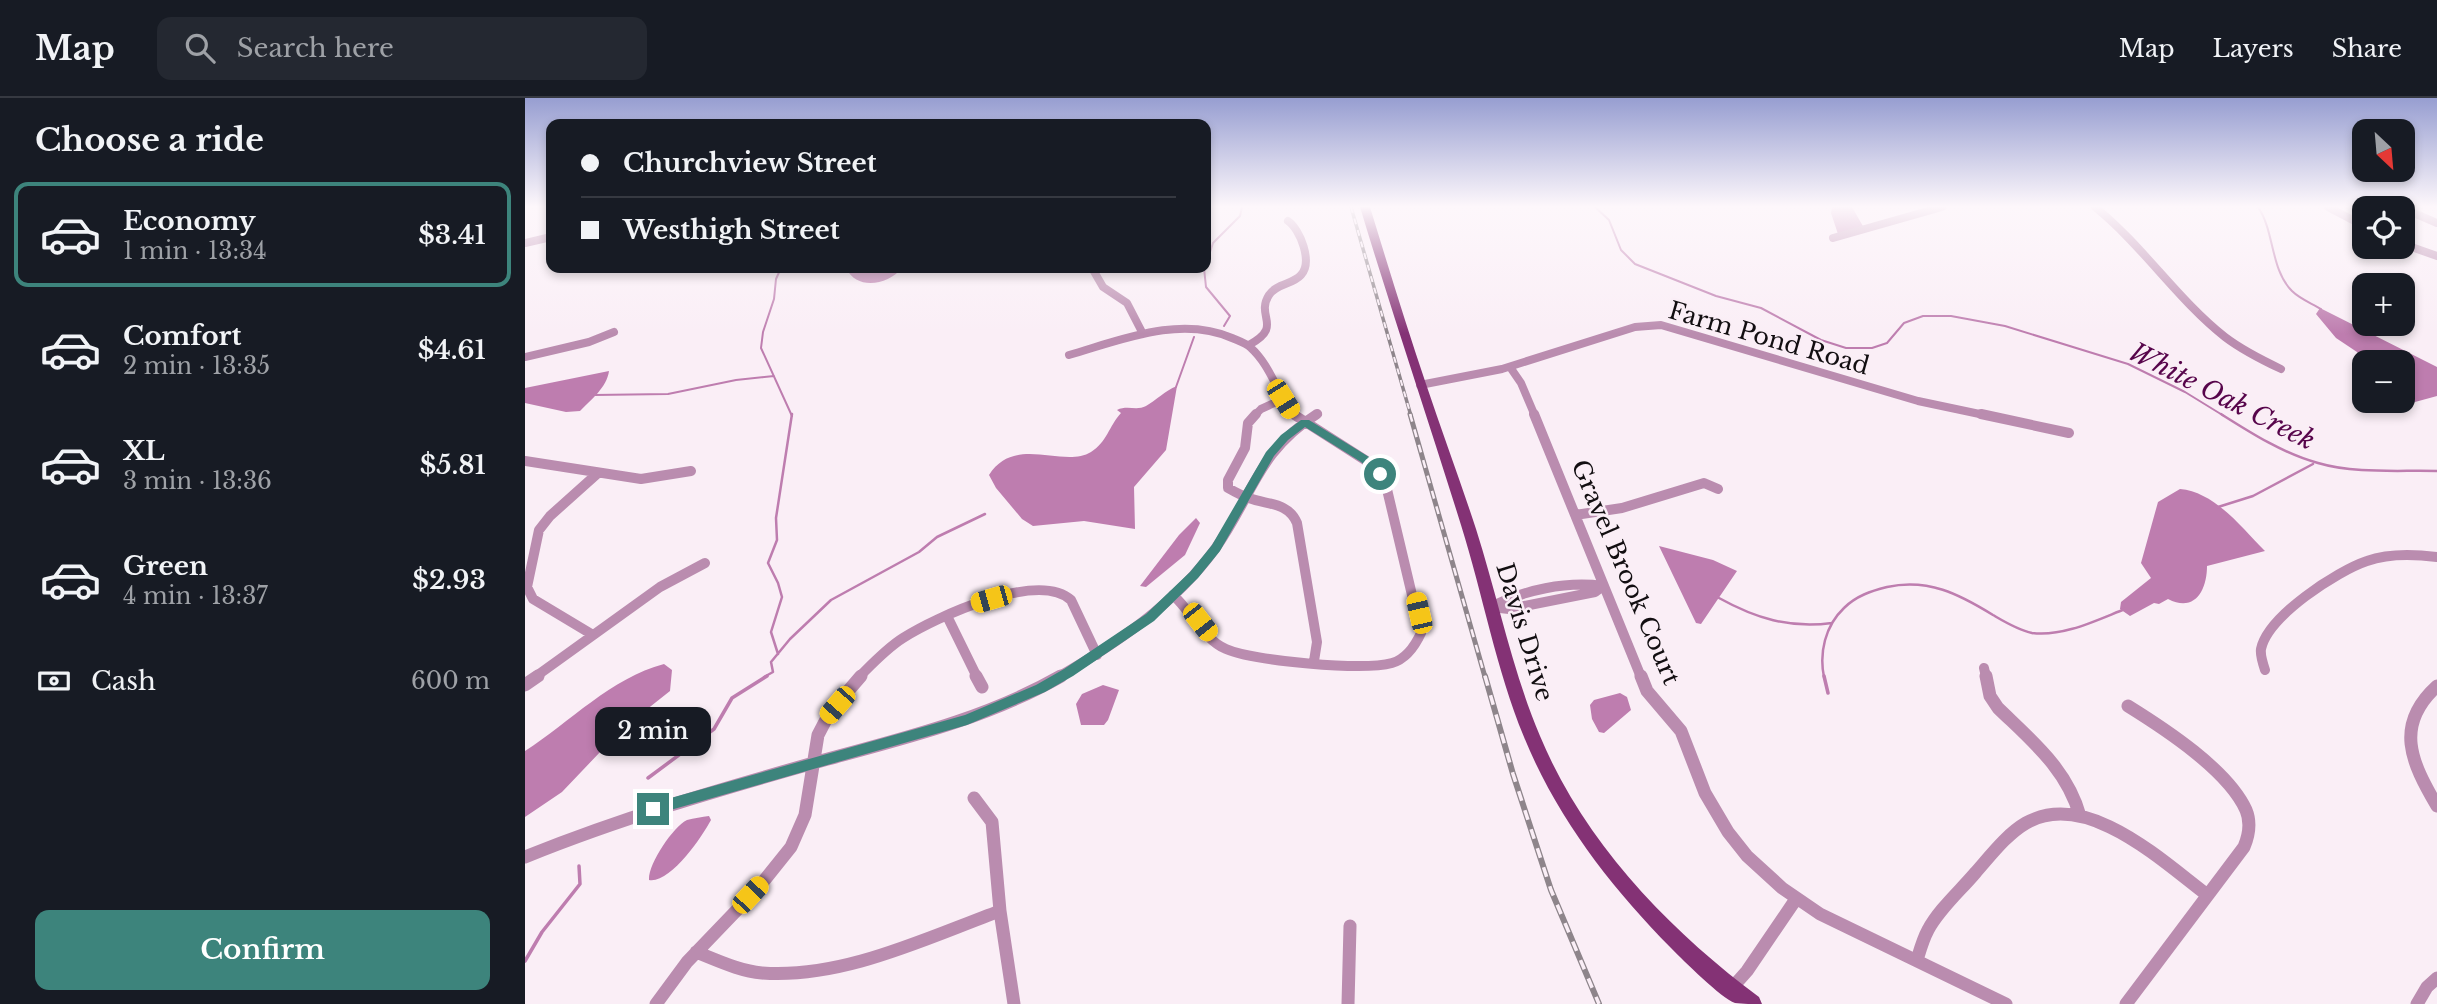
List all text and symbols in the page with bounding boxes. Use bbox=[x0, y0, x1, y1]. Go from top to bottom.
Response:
search box bbox=[157, 17, 647, 80]
text: Map bbox=[35, 28, 115, 69]
icon: search bbox=[181, 29, 219, 67]
text: Search here bbox=[237, 32, 394, 64]
text: Map bbox=[2119, 34, 2175, 63]
text: Layers bbox=[2213, 34, 2294, 63]
text: Share bbox=[2332, 34, 2402, 63]
north arrow bbox=[2352, 119, 2415, 182]
map controls bbox=[2352, 119, 2415, 413]
text: Choose a ride bbox=[35, 120, 264, 160]
text: Churchview Street bbox=[623, 147, 877, 179]
button: locate bbox=[2352, 196, 2415, 259]
icon: car bbox=[39, 203, 102, 266]
text: Economy bbox=[123, 205, 256, 237]
text: Westhigh Street bbox=[623, 214, 840, 246]
text: $3.41 bbox=[418, 219, 486, 251]
text: 1 min · 13:34 bbox=[123, 237, 267, 265]
button: + bbox=[2352, 273, 2415, 336]
street label: Farm Pond Road bbox=[1665, 295, 1873, 381]
icon: car bbox=[39, 318, 102, 381]
text: Comfort bbox=[123, 320, 241, 352]
text: $4.61 bbox=[418, 334, 486, 366]
water label: White Oak Creek bbox=[2124, 335, 2320, 457]
button: − bbox=[2352, 350, 2415, 413]
text: 2 min · 13:35 bbox=[123, 352, 270, 380]
car bbox=[1263, 376, 1304, 422]
icon: car bbox=[39, 433, 102, 496]
text: XL bbox=[123, 435, 165, 467]
text: $5.81 bbox=[420, 449, 486, 481]
street label: Gravel Brook Court bbox=[1565, 455, 1687, 689]
route start bbox=[1364, 458, 1396, 490]
text: 3 min · 13:36 bbox=[123, 467, 272, 495]
icon: car bbox=[39, 548, 102, 611]
text: Green bbox=[123, 550, 208, 582]
street label: Davis Drive bbox=[1490, 559, 1560, 705]
text: $2.93 bbox=[412, 564, 486, 596]
text: 4 min · 13:37 bbox=[123, 582, 268, 610]
car bbox=[968, 583, 1015, 615]
car bbox=[1405, 590, 1434, 636]
car bbox=[1179, 599, 1222, 645]
icon: cash bbox=[35, 662, 73, 700]
text: Cash bbox=[91, 665, 156, 697]
text: 600 m bbox=[411, 667, 490, 695]
car bbox=[816, 682, 859, 728]
callout: 2 min bbox=[595, 708, 711, 756]
text: 2 min bbox=[618, 717, 688, 745]
route end bbox=[637, 793, 669, 825]
car bbox=[728, 872, 773, 918]
button: Confirm bbox=[35, 910, 490, 990]

